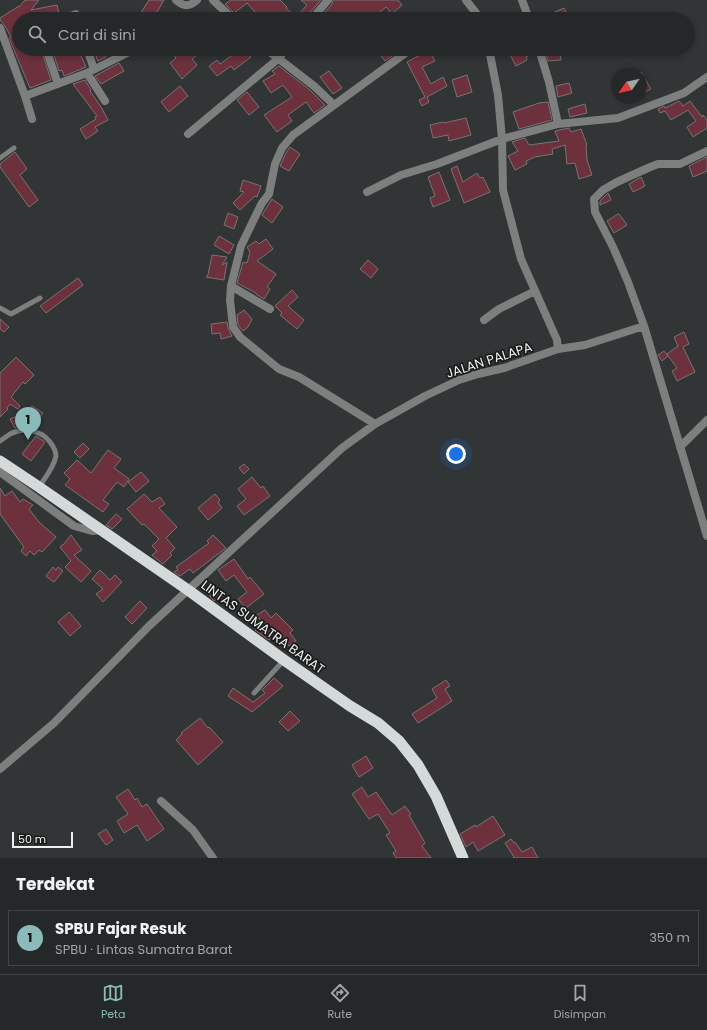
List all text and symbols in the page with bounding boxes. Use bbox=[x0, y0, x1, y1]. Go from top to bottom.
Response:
search box bbox=[12, 12, 695, 56]
icon: search bbox=[26, 23, 48, 45]
text: Cari di sini bbox=[58, 24, 136, 45]
north arrow bbox=[611, 68, 647, 104]
street label: JALAN PALAPA bbox=[443, 337, 535, 383]
pin: 1 bbox=[15, 407, 41, 440]
your location bbox=[446, 444, 466, 464]
street label: LINTAS SUMATRA BARAT bbox=[197, 576, 329, 678]
scale bar bbox=[12, 830, 73, 849]
text: 50 m bbox=[18, 831, 46, 847]
text: Terdekat bbox=[16, 872, 95, 896]
text: SPBU Fajar Resuk bbox=[55, 918, 187, 939]
text: 1 bbox=[28, 928, 32, 947]
text: 350 m bbox=[649, 928, 690, 947]
text: SPBU · Lintas Sumatra Barat bbox=[55, 940, 233, 959]
tab: Peta bbox=[101, 982, 126, 1023]
tab: Rute bbox=[327, 982, 352, 1023]
tab: Disimpan bbox=[554, 982, 606, 1023]

